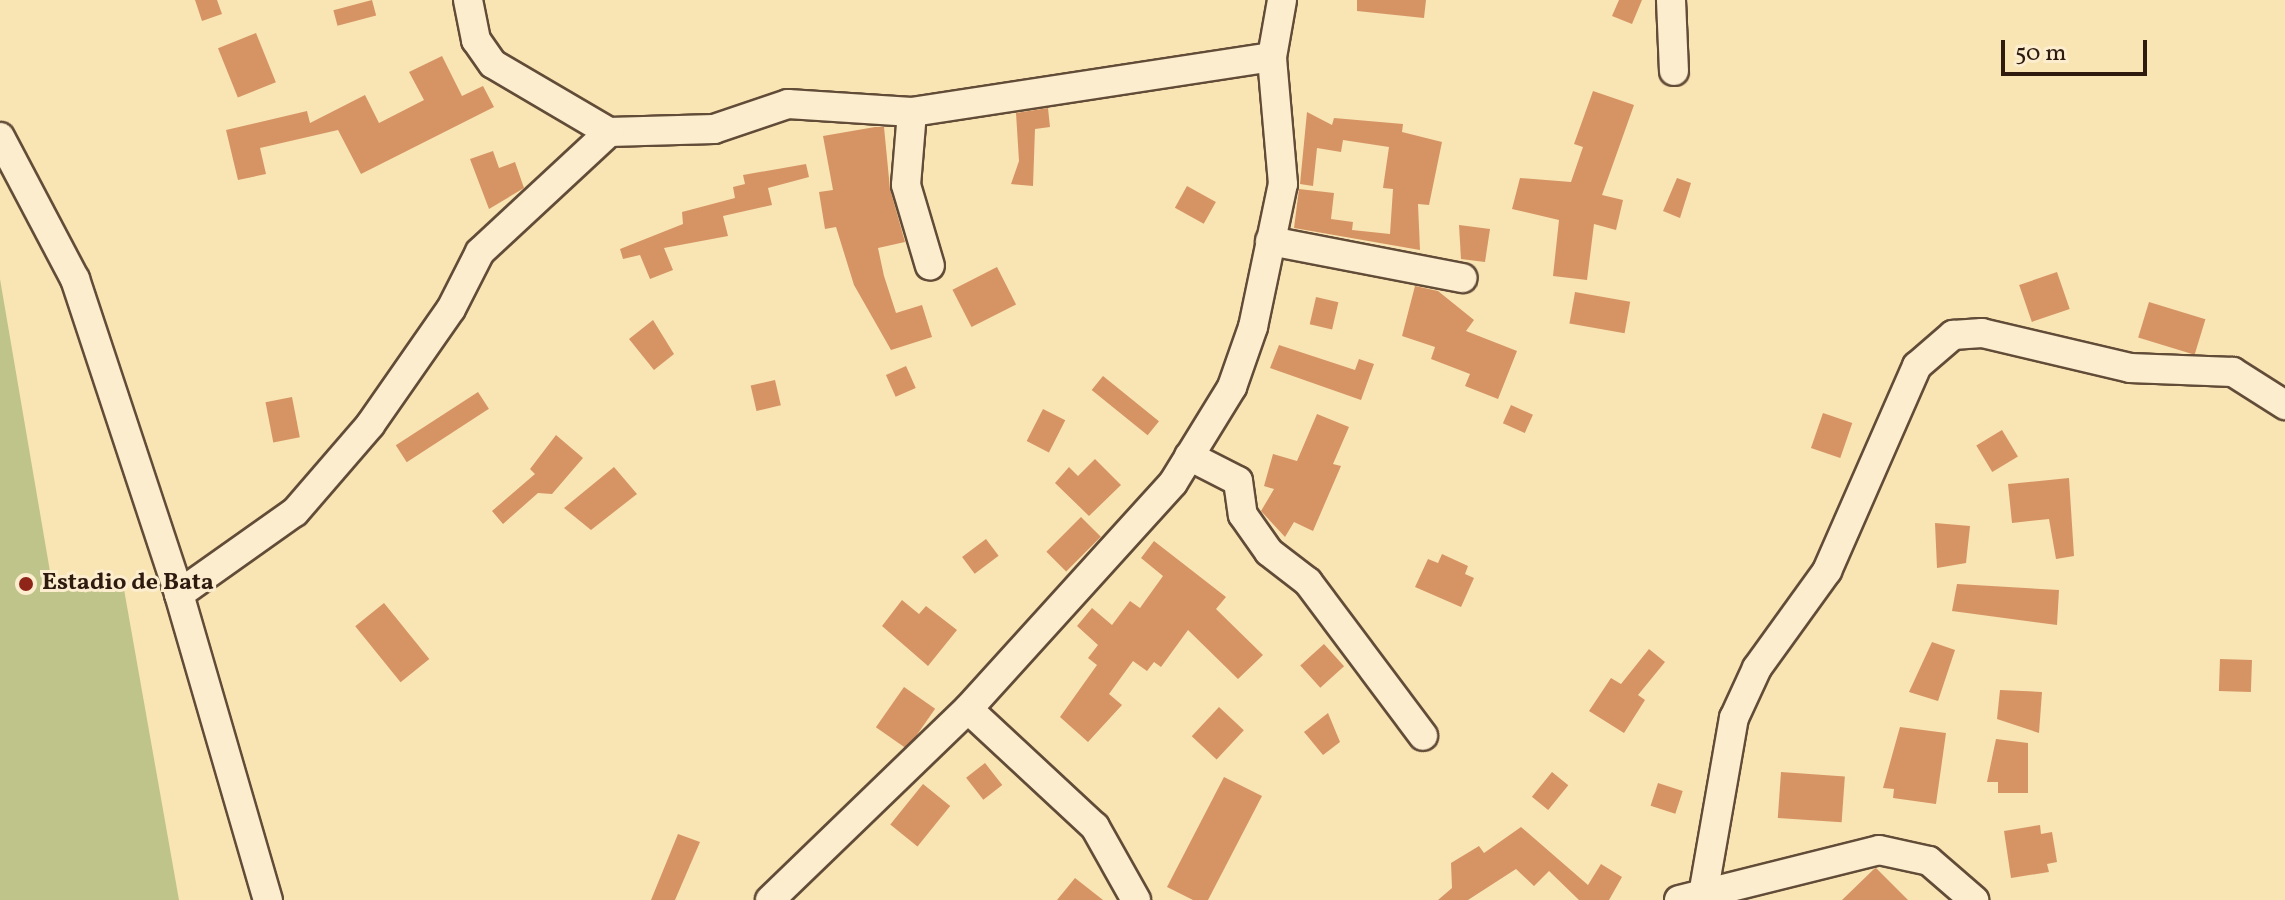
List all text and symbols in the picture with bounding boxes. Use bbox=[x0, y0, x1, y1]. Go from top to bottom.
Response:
scale bar bbox=[2005, 24, 2151, 74]
text: 50 m bbox=[2015, 37, 2067, 71]
place label: Estadio de Bata bbox=[42, 570, 214, 598]
marker: Estadio de Bata bbox=[17, 575, 35, 593]

